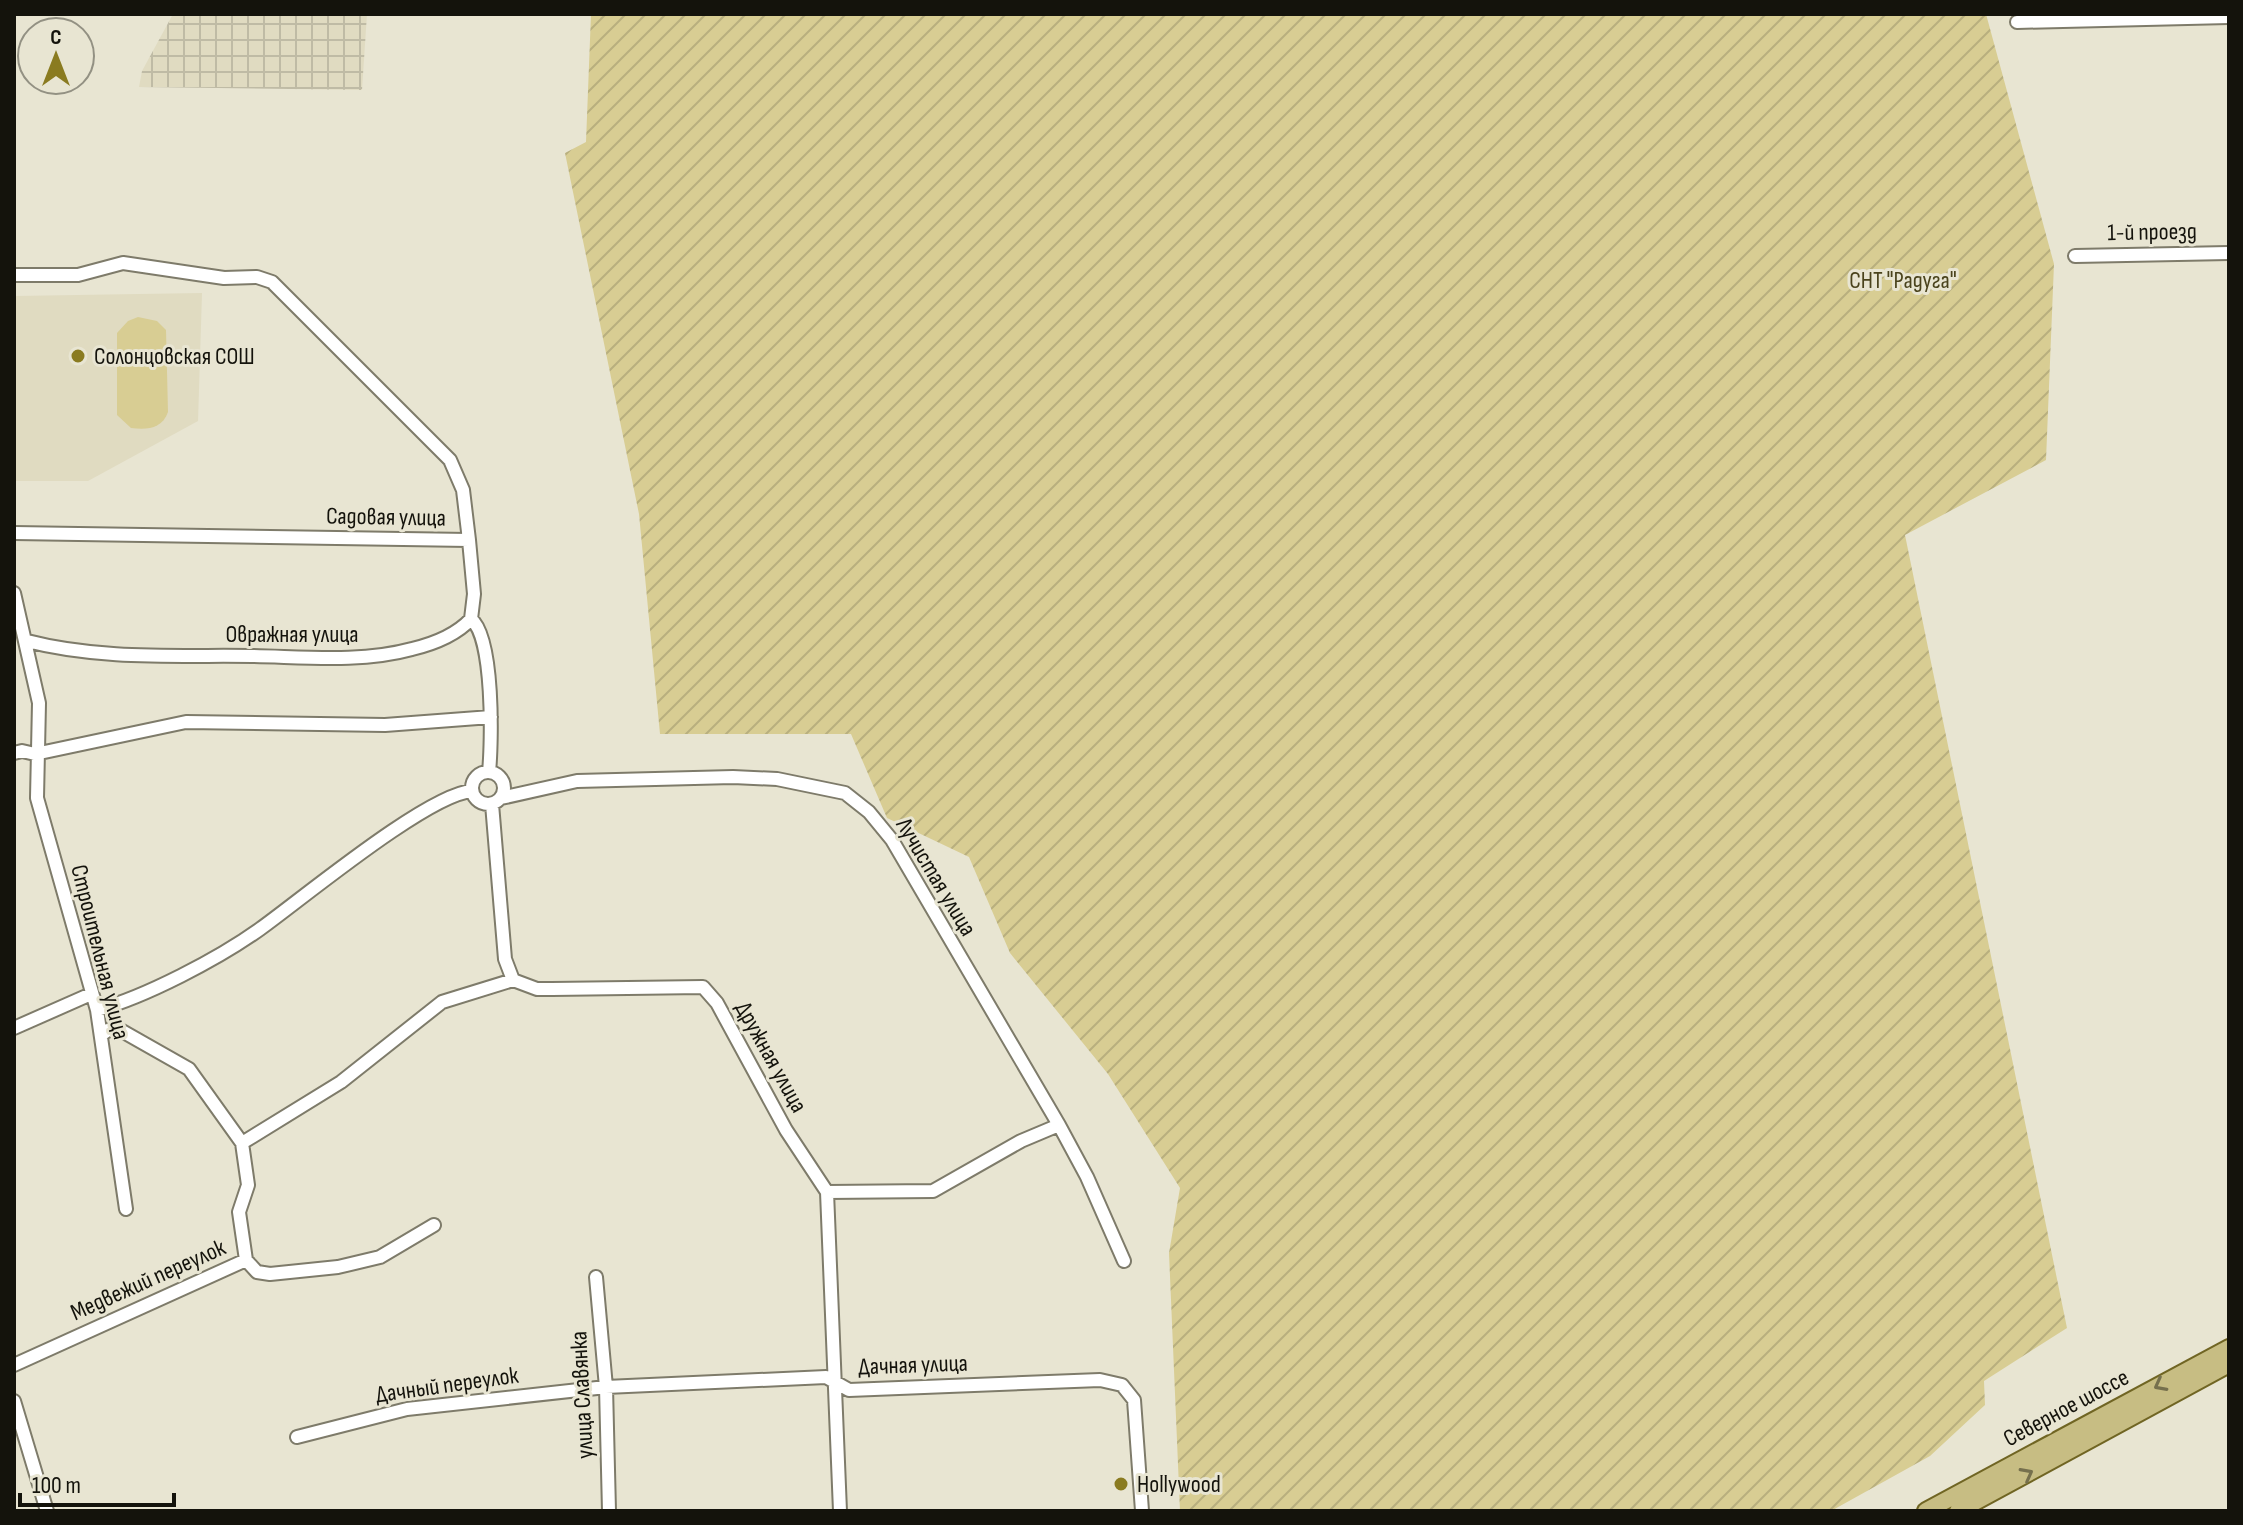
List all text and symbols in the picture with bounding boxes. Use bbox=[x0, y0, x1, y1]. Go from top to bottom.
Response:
north arrow bbox=[16, 16, 96, 96]
text: С bbox=[50, 24, 62, 51]
street label: 1-й проезд bbox=[2107, 217, 2197, 247]
park label: СНТ "Радуга" bbox=[1849, 266, 1957, 295]
place label: Солонцовская СОШ bbox=[94, 342, 255, 371]
marker: Солонцовская СОШ bbox=[69, 347, 87, 365]
street label: Садовая улица bbox=[326, 501, 446, 533]
street label: Овражная улица bbox=[225, 620, 359, 649]
street label: Лучистая улица bbox=[889, 812, 983, 941]
street label: Строительная улица bbox=[64, 862, 136, 1042]
street label: Дружная улица bbox=[729, 996, 813, 1118]
street label: Медвежий переулок bbox=[66, 1233, 231, 1327]
street label: улица Славянка bbox=[564, 1330, 600, 1460]
street label: Дачная улица bbox=[858, 1349, 968, 1381]
street label: Дачный переулок bbox=[374, 1360, 521, 1409]
street label: Северное шоссе bbox=[1998, 1363, 2134, 1453]
one-way arrow bbox=[2155, 1375, 2169, 1391]
scale bar bbox=[20, 1457, 174, 1507]
one-way arrow bbox=[2019, 1468, 2033, 1483]
place label: Hollywood bbox=[1137, 1470, 1221, 1499]
text: 100 m bbox=[32, 1471, 81, 1500]
marker: Hollywood bbox=[1112, 1475, 1130, 1493]

